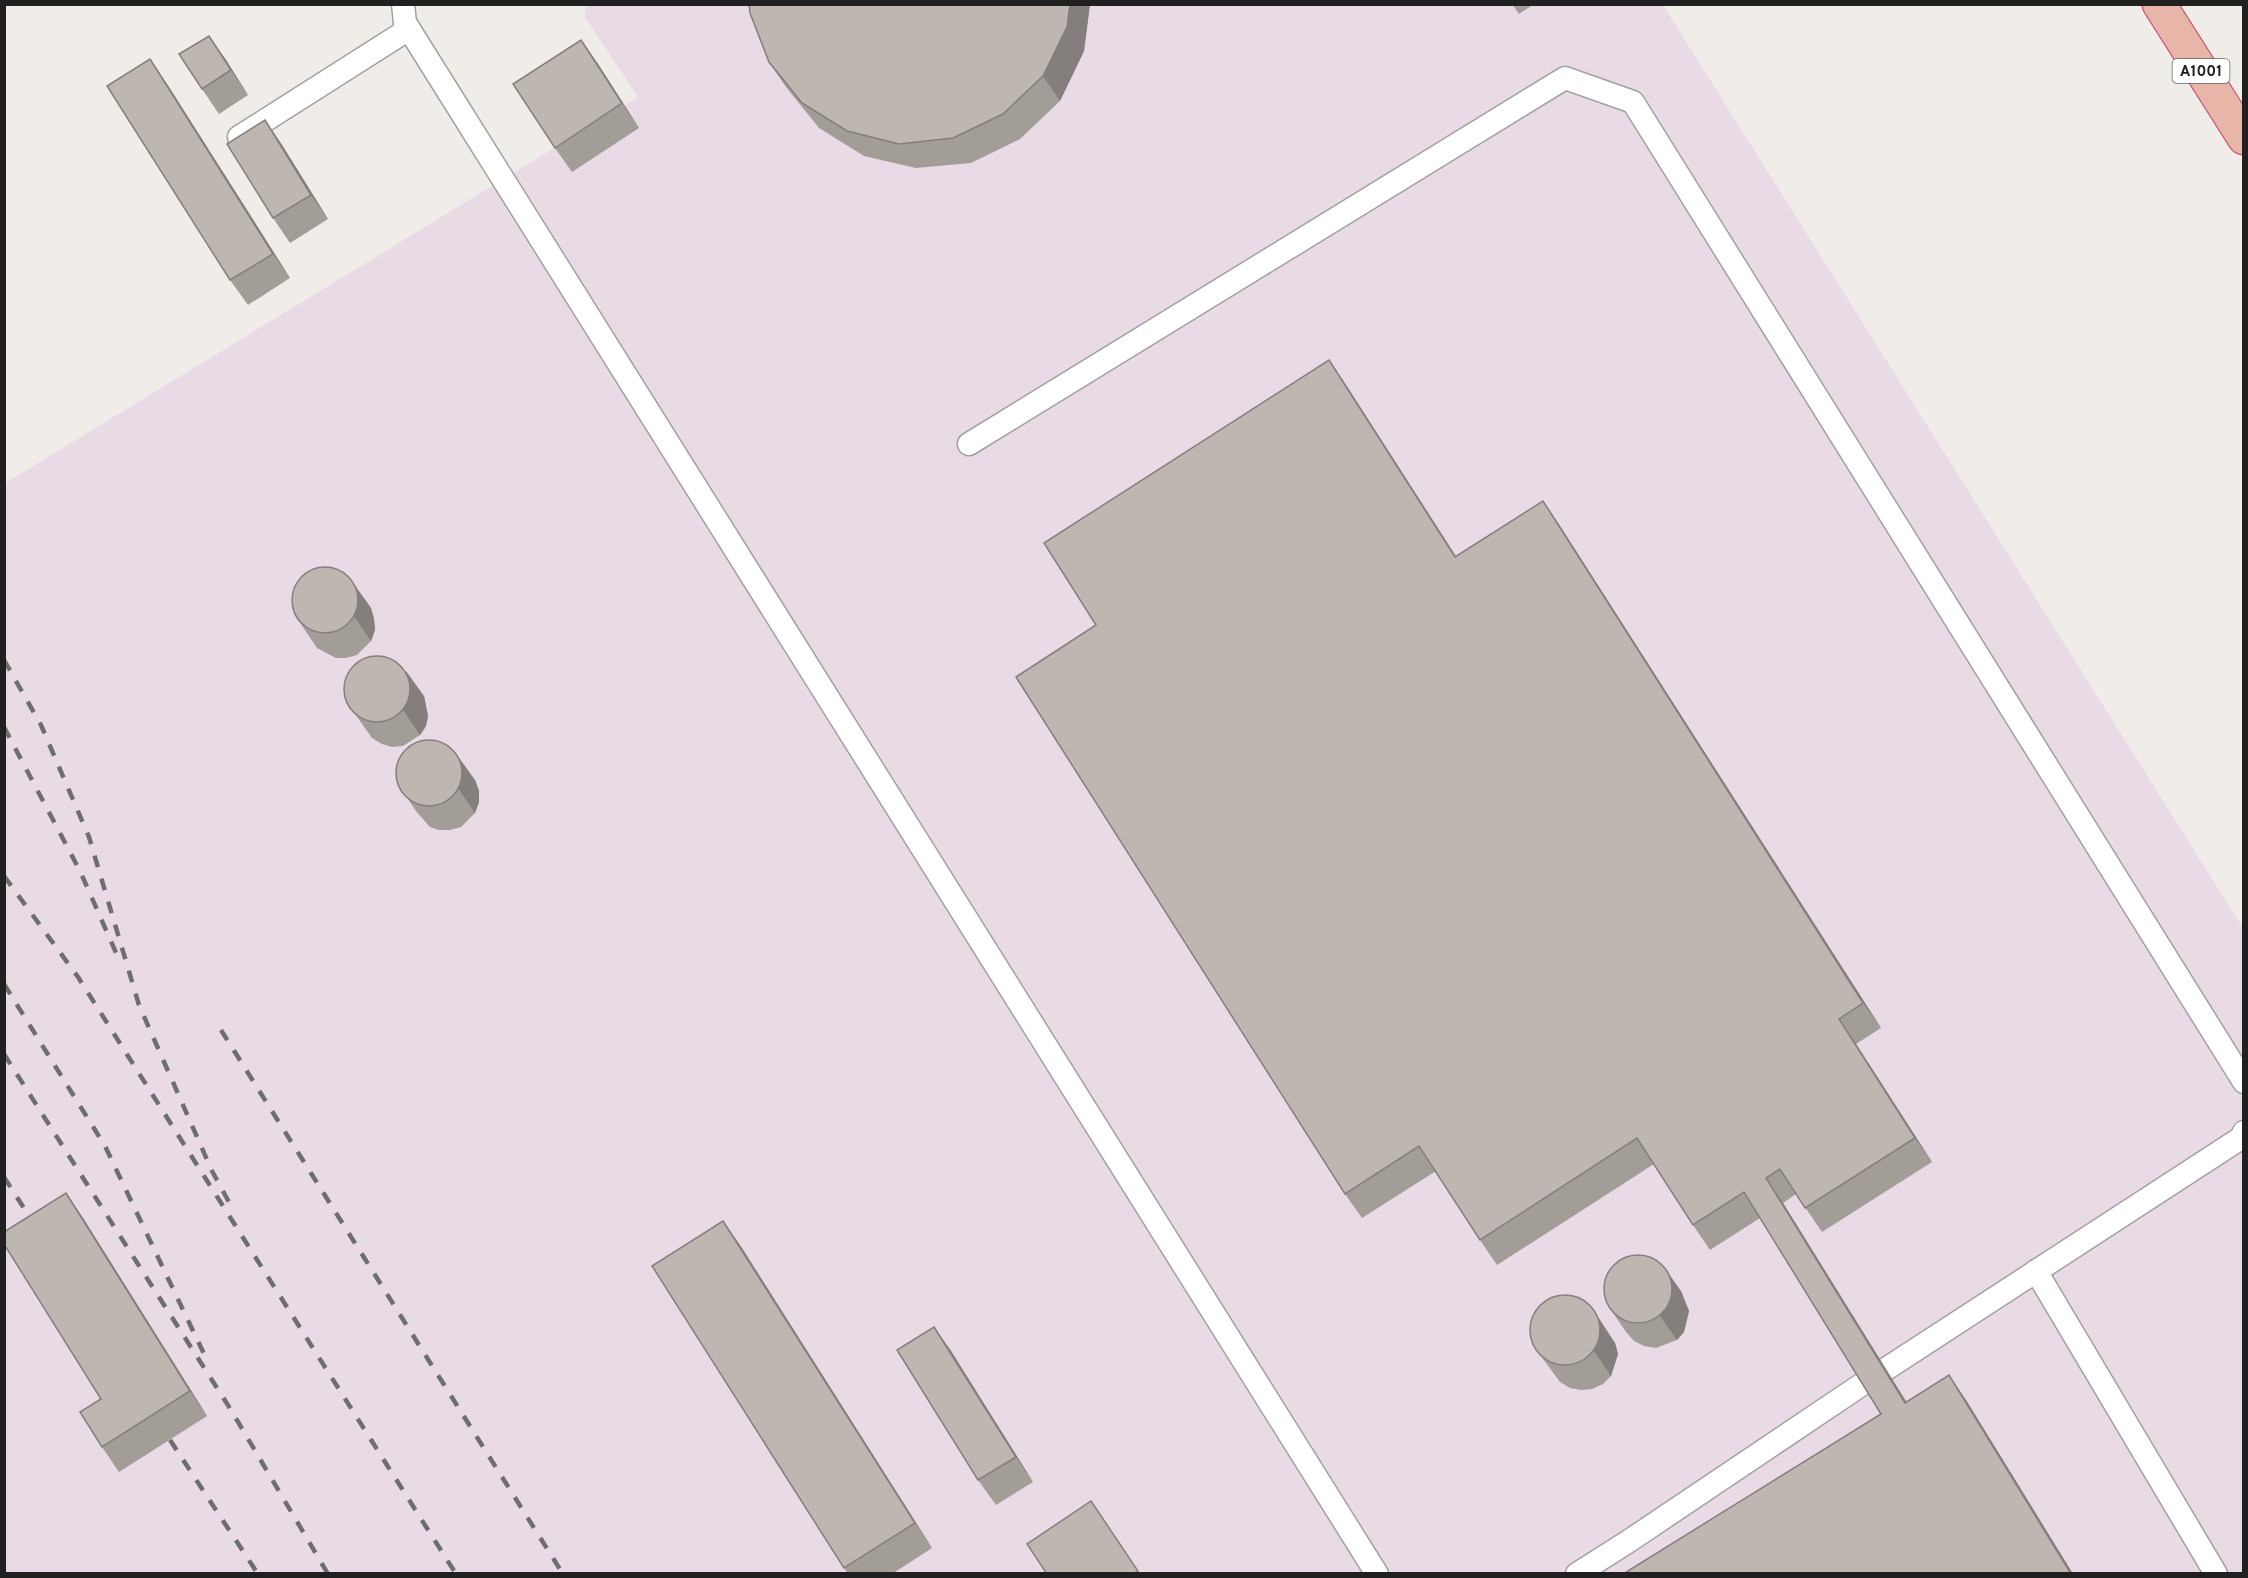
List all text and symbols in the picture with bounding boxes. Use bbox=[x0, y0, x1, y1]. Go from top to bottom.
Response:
road number: A1001 bbox=[2172, 59, 2230, 83]

